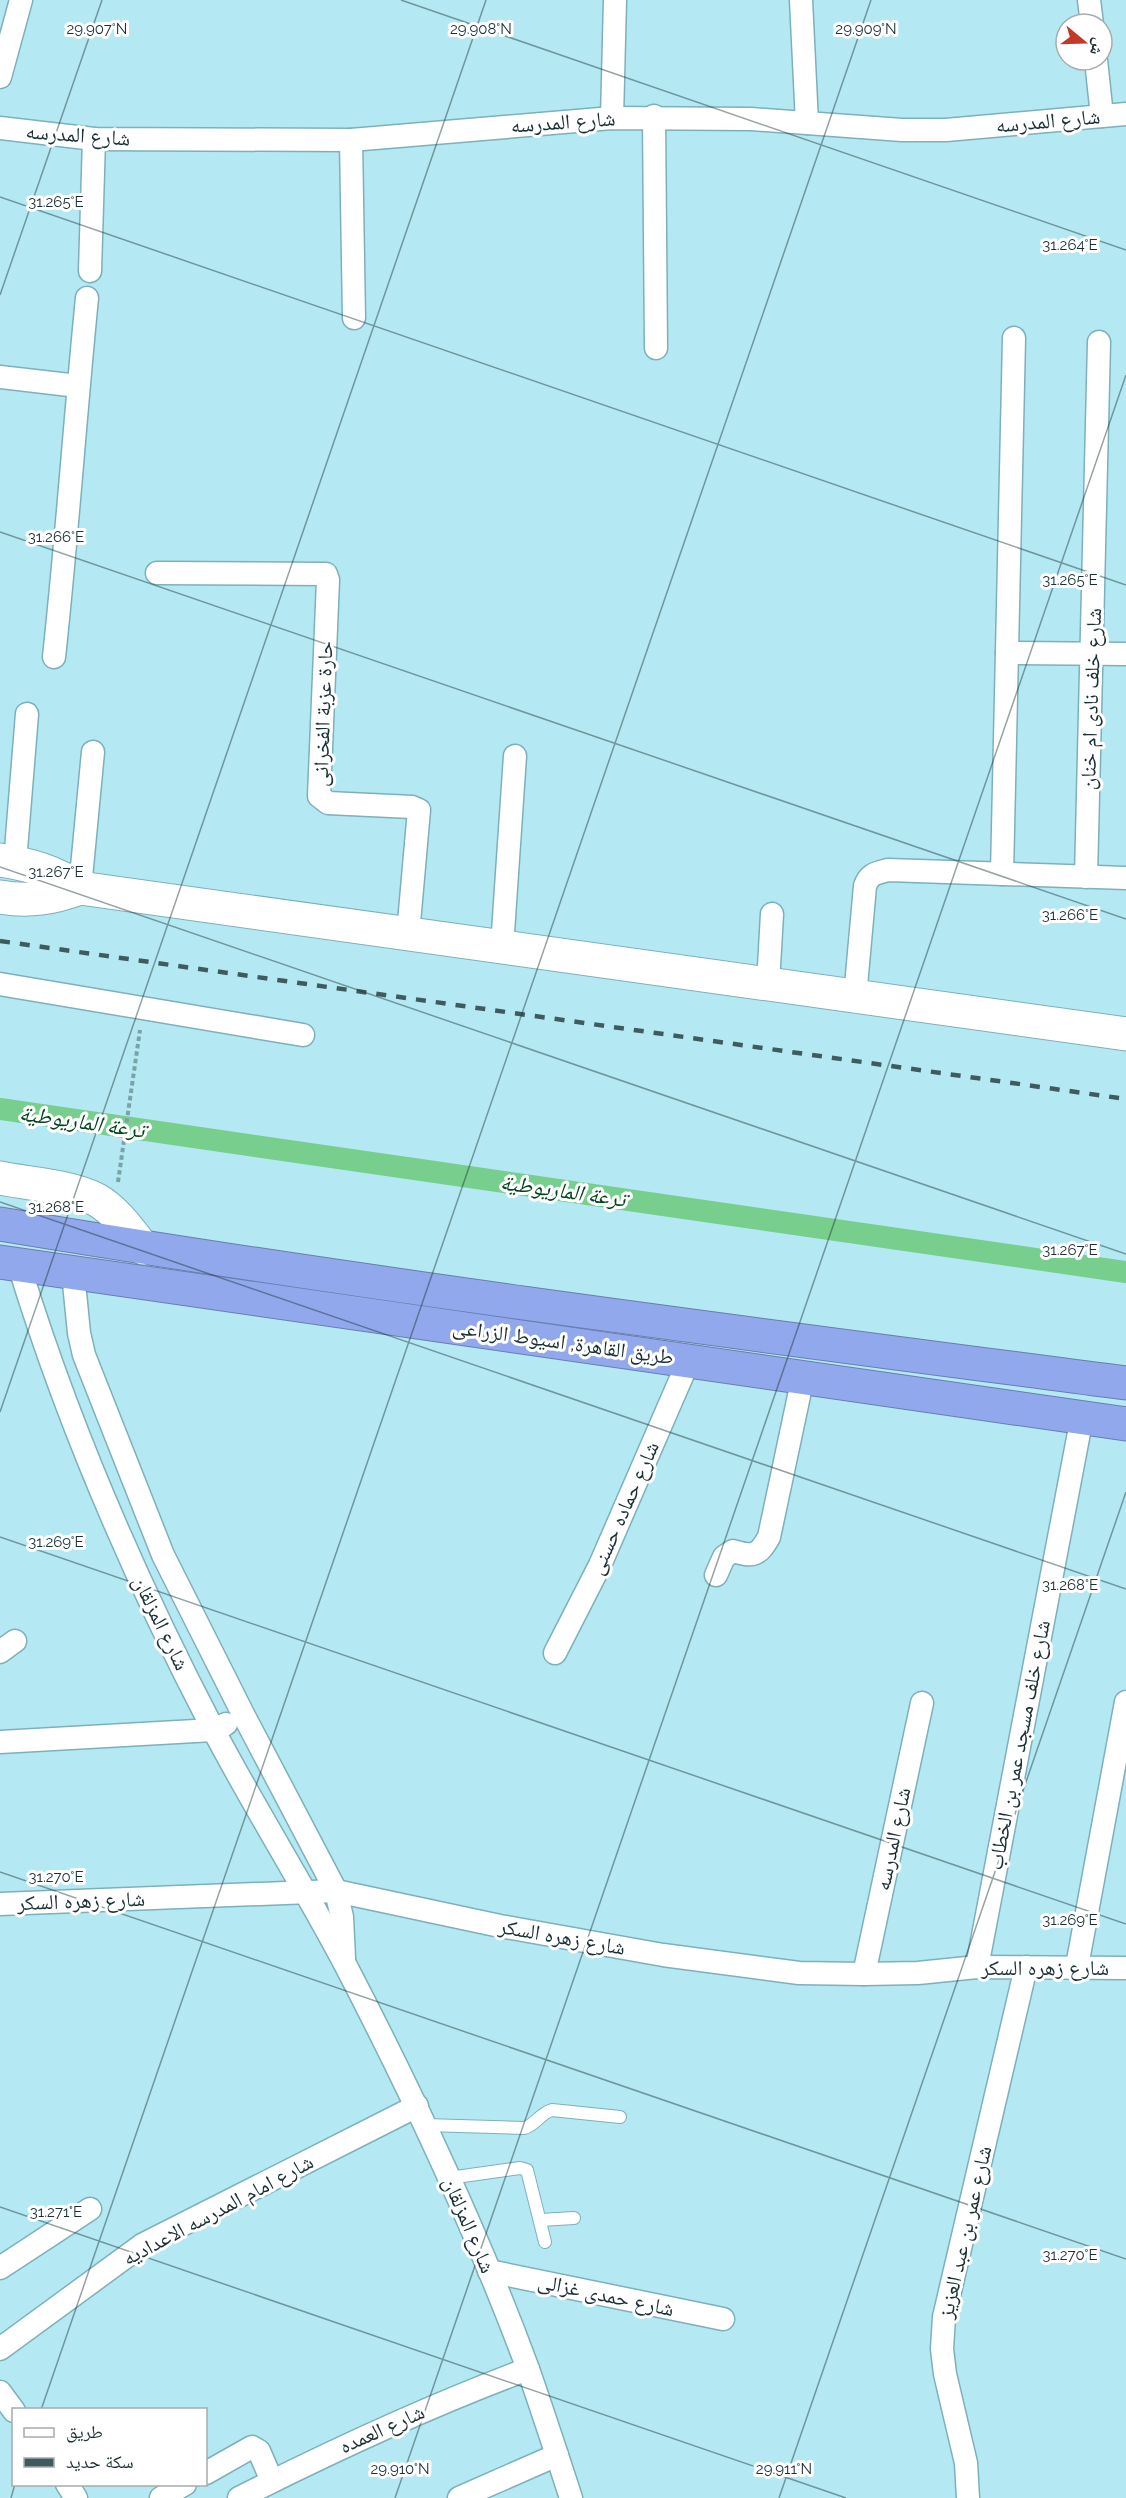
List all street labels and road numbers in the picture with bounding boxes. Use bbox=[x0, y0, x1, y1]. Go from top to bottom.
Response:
street label: شارع المدرسه bbox=[995, 103, 1101, 139]
street label: شارع المدرسه bbox=[510, 105, 616, 139]
street label: شارع المدرسه bbox=[25, 118, 131, 152]
street label: شارع خلف نادى ام خنان bbox=[1075, 608, 1108, 791]
street label: حارة عزبة الفخرانى bbox=[307, 641, 339, 787]
street label: طريق القاهرة, اسيوط الزراعى bbox=[451, 1314, 675, 1370]
street label: شارع حماده حسنى bbox=[583, 1437, 665, 1579]
street label: شارع المزلقان bbox=[127, 1571, 195, 1675]
street label: شارع خلف مسجد عمر بن الخطاب bbox=[982, 1618, 1056, 1872]
street label: شارع المدرسه bbox=[869, 1785, 917, 1893]
street label: شارع زهره السكر bbox=[16, 1886, 145, 1916]
street label: شارع زهره السكر bbox=[496, 1913, 627, 1961]
street label: شارع زهره السكر bbox=[980, 1955, 1109, 1981]
street label: شارع عمر بن عبد العزيز bbox=[932, 2143, 997, 2322]
street label: شارع امام المدرسه الاعداديه bbox=[118, 2149, 318, 2272]
street label: شارع المزلقان bbox=[437, 2173, 501, 2277]
street label: شارع حمدى غزالى bbox=[536, 2268, 676, 2322]
street label: شارع العمده bbox=[335, 2399, 429, 2459]

